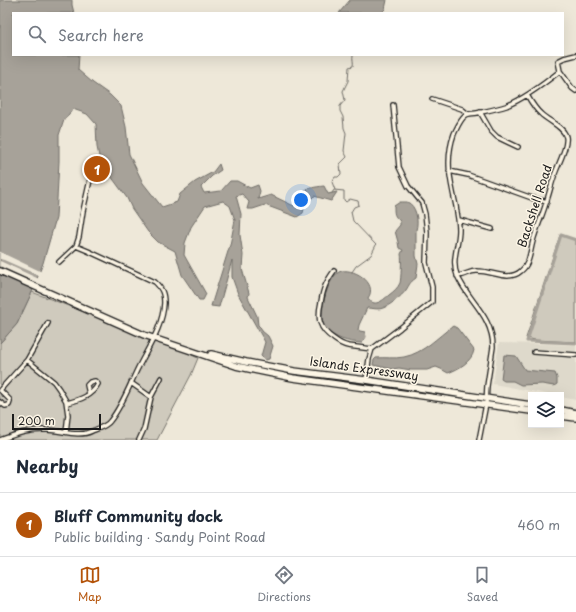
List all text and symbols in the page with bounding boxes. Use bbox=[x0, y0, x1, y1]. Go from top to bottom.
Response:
search box bbox=[12, 12, 564, 56]
icon: search bbox=[26, 23, 48, 45]
text: Search here bbox=[58, 23, 144, 46]
pin: 1 bbox=[84, 154, 110, 184]
street label: Backshell Road bbox=[512, 162, 556, 249]
your location bbox=[291, 190, 311, 210]
street label: Islands Expressway bbox=[309, 351, 420, 385]
map controls bbox=[528, 392, 564, 428]
button: layers bbox=[528, 392, 564, 428]
scale bar bbox=[12, 412, 101, 431]
text: 200 m bbox=[18, 412, 55, 429]
text: Nearby bbox=[16, 453, 78, 479]
text: Bluff Community dock bbox=[54, 504, 223, 527]
text: 1 bbox=[26, 515, 32, 534]
text: 460 m bbox=[517, 515, 560, 534]
text: Public building · Sandy Point Road bbox=[54, 527, 266, 546]
tab: Map bbox=[78, 564, 101, 605]
tab: Directions bbox=[257, 564, 311, 605]
tab: Saved bbox=[467, 564, 498, 605]

